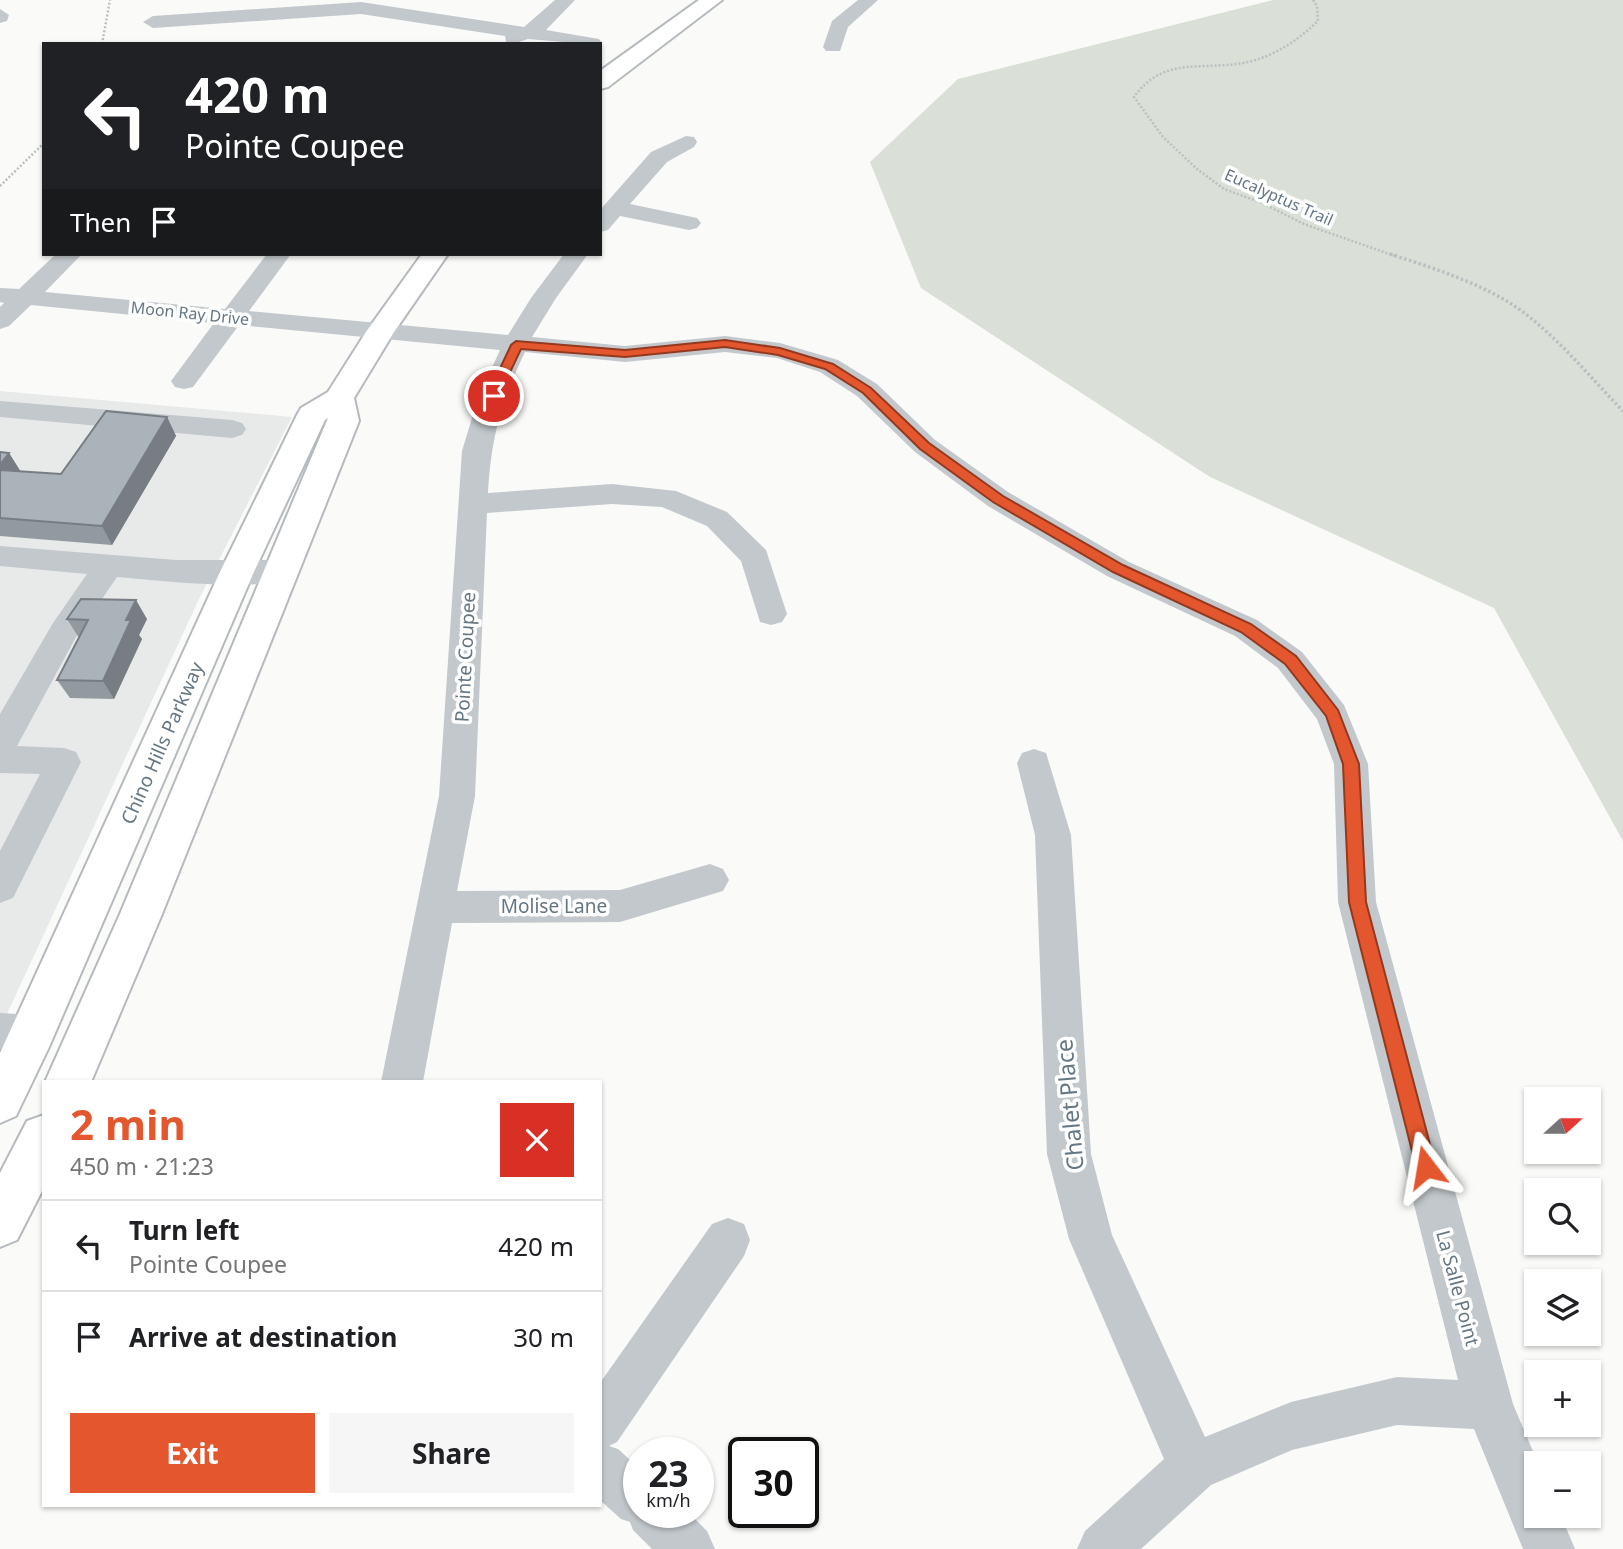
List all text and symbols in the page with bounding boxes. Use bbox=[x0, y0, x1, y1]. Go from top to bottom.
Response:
text: 420 m bbox=[185, 61, 330, 127]
icon: left bbox=[70, 70, 161, 161]
text: Pointe Coupee bbox=[185, 124, 405, 167]
street label: Eucalyptus Trail bbox=[1221, 163, 1337, 231]
icon: arrive bbox=[145, 203, 183, 241]
text: Then bbox=[70, 204, 131, 240]
street label: Moon Ray Drive bbox=[130, 296, 250, 330]
pin bbox=[464, 366, 524, 426]
icon: arrive bbox=[475, 377, 513, 415]
street label: Pointe Coupee bbox=[449, 591, 481, 723]
street label: Chino Hills Parkway bbox=[115, 657, 210, 828]
street label: Molise Lane bbox=[501, 893, 607, 919]
street label: Chalet Place bbox=[1047, 1038, 1091, 1172]
north arrow bbox=[1524, 1087, 1601, 1164]
map controls bbox=[1524, 1087, 1601, 1528]
text: 2 min bbox=[70, 1095, 186, 1152]
button: close bbox=[500, 1103, 574, 1177]
position arrow bbox=[1389, 1130, 1463, 1204]
text: 450 m · 21:23 bbox=[70, 1150, 214, 1182]
button: search bbox=[1524, 1178, 1601, 1255]
text: Turn left bbox=[129, 1212, 240, 1248]
icon: left bbox=[70, 1227, 108, 1265]
street label: La Salle Point bbox=[1430, 1227, 1486, 1349]
text: 420 m bbox=[498, 1228, 574, 1264]
text: Pointe Coupee bbox=[129, 1248, 287, 1280]
button: layers bbox=[1524, 1269, 1601, 1346]
icon: arrive bbox=[70, 1318, 108, 1356]
text: Arrive at destination bbox=[129, 1319, 398, 1355]
text: 30 m bbox=[513, 1319, 574, 1355]
button: + bbox=[1524, 1360, 1601, 1437]
button: Exit bbox=[70, 1413, 315, 1493]
button: Share bbox=[329, 1413, 574, 1493]
speed limit sign: 30 bbox=[728, 1437, 819, 1528]
text: 23 bbox=[648, 1450, 689, 1497]
button: − bbox=[1524, 1451, 1601, 1528]
text: km/h bbox=[646, 1488, 691, 1512]

